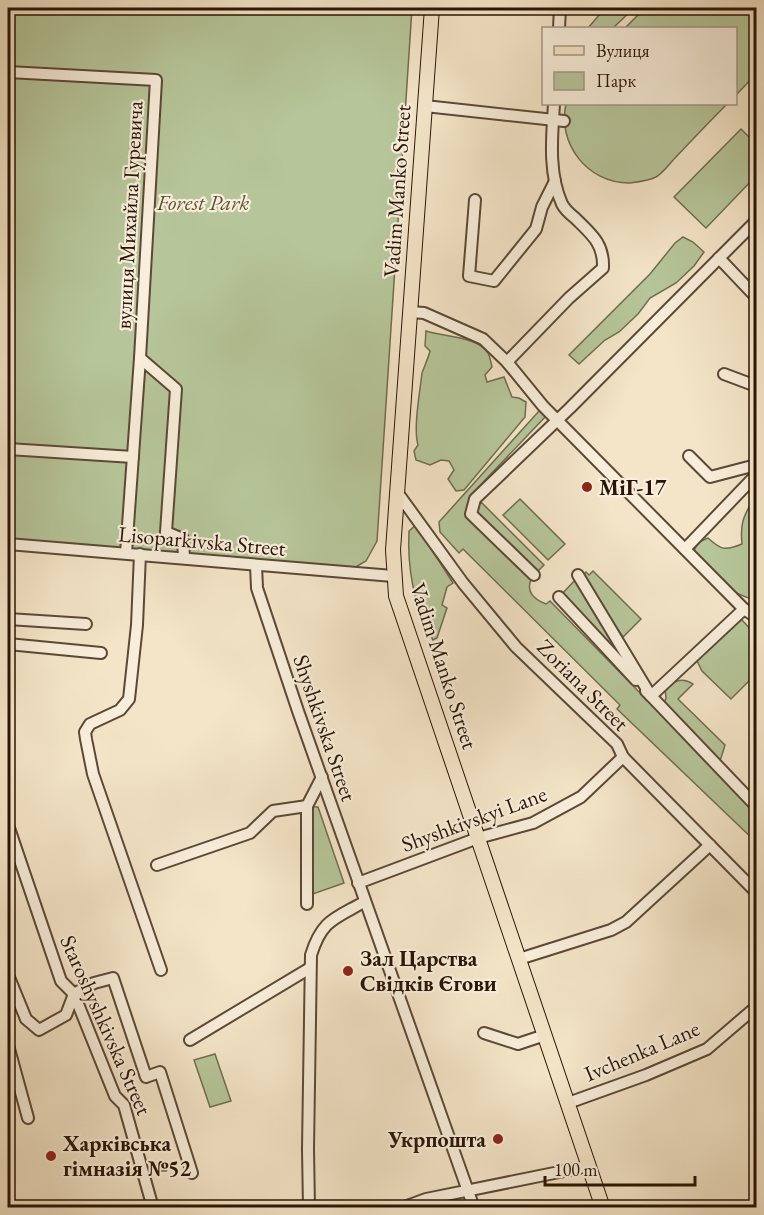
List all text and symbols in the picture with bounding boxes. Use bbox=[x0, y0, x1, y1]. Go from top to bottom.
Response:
legend bbox=[542, 27, 737, 105]
text: Вулиця bbox=[596, 39, 649, 62]
text: Парк bbox=[596, 69, 636, 92]
street label: вулиця Михайла Гуревича bbox=[109, 100, 149, 330]
street label: Vadim Manko Street bbox=[376, 104, 418, 278]
park label: Forest Park bbox=[156, 188, 249, 217]
place label: МіГ-17 bbox=[599, 473, 667, 502]
marker: МіГ-17 bbox=[580, 480, 594, 494]
street label: Lisoparkivska Street bbox=[117, 519, 287, 563]
street label: Vadim Manko Street bbox=[403, 579, 485, 753]
street label: Zoriana Street bbox=[531, 633, 635, 737]
street label: Shyshkivska Street bbox=[286, 651, 364, 805]
street label: Shyshkivskyi Lane bbox=[397, 779, 551, 859]
street label: Staroshyshkivska Street bbox=[53, 930, 159, 1120]
place label: Зал Царства Свідків Єгови bbox=[360, 944, 497, 998]
marker: Зал Царства Свідків Єгови bbox=[341, 964, 355, 978]
street label: Ivchenka Lane bbox=[580, 1014, 704, 1088]
place label: Укрпошта bbox=[387, 1125, 486, 1154]
place label: Харківська гімназія №52 bbox=[62, 1129, 192, 1183]
marker: Укрпошта bbox=[491, 1132, 505, 1146]
marker: Харківська гімназія №52 bbox=[44, 1149, 58, 1163]
scale bar bbox=[545, 1149, 695, 1187]
text: 100 m bbox=[554, 1158, 598, 1181]

